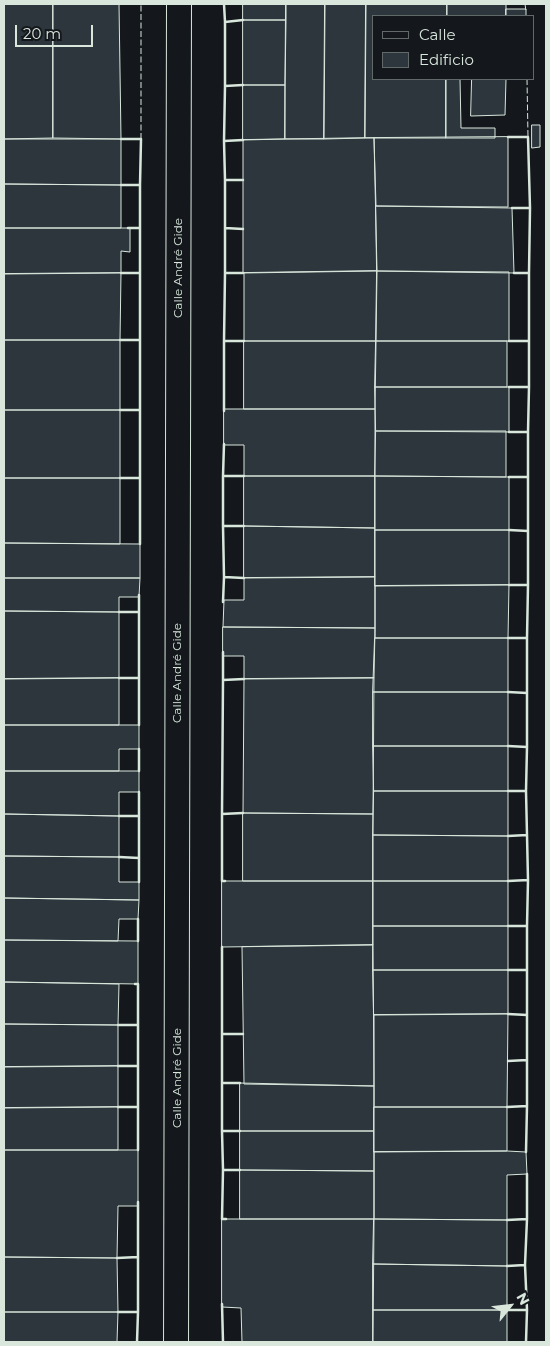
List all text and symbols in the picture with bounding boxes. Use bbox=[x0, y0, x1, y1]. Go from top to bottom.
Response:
scale bar bbox=[18, 15, 95, 47]
legend bbox=[372, 15, 535, 80]
text: 20 m bbox=[23, 24, 61, 43]
text: Calle bbox=[419, 25, 456, 44]
text: Edificio bbox=[419, 50, 474, 69]
street label: Calle André Gide bbox=[171, 218, 185, 318]
street label: Calle André Gide bbox=[170, 623, 184, 723]
street label: Calle André Gide bbox=[170, 1028, 184, 1128]
north arrow bbox=[485, 1281, 535, 1331]
text: N bbox=[513, 1289, 534, 1308]

